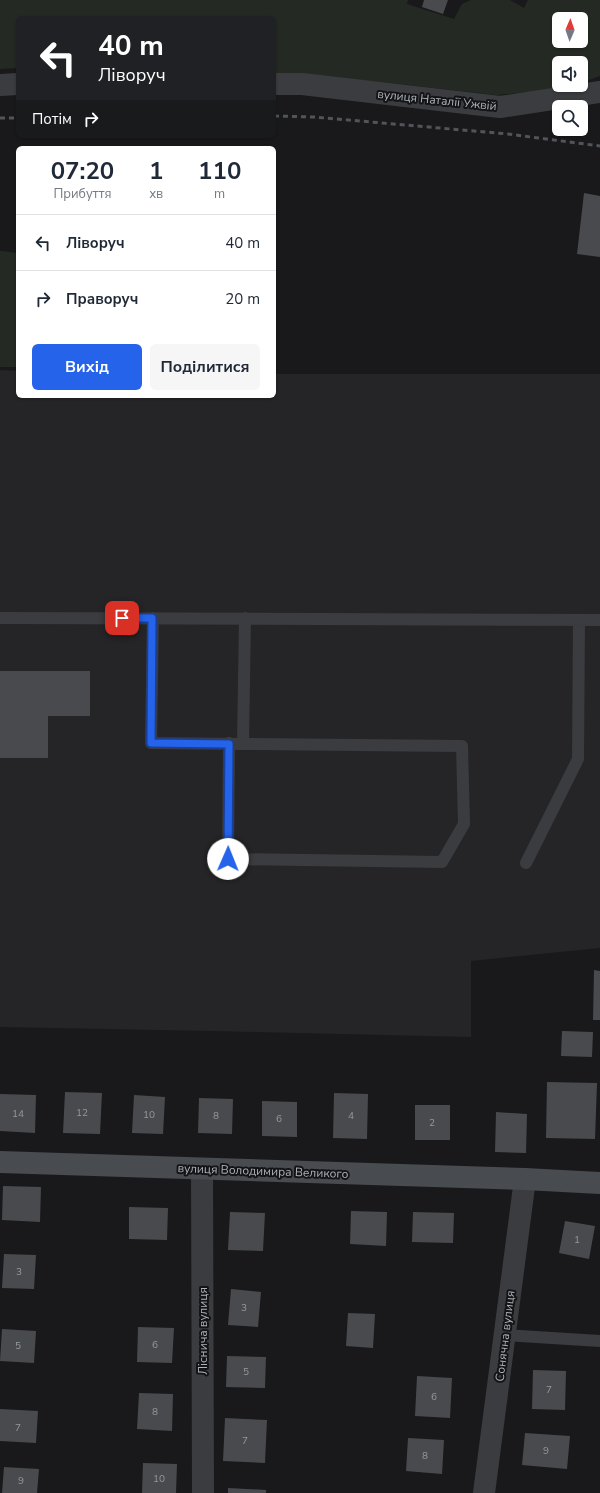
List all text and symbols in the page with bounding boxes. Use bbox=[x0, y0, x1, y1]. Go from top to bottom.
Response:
north arrow bbox=[552, 12, 588, 48]
map controls bbox=[552, 12, 588, 136]
text: 40 m bbox=[98, 27, 164, 65]
icon: left bbox=[32, 32, 84, 84]
button: sound bbox=[552, 56, 588, 92]
text: Ліворуч bbox=[98, 63, 166, 87]
street label: вулиця Наталії Ужвій bbox=[377, 86, 497, 114]
button: search bbox=[552, 100, 588, 136]
icon: right bbox=[80, 108, 102, 130]
text: Потім bbox=[32, 109, 72, 129]
text: 07:20 bbox=[51, 155, 114, 187]
text: 1 bbox=[149, 155, 163, 187]
text: 110 bbox=[198, 155, 241, 187]
text: Прибуття bbox=[53, 185, 111, 203]
text: хв bbox=[149, 185, 163, 203]
text: m bbox=[214, 185, 225, 203]
icon: left bbox=[32, 232, 54, 254]
text: Ліворуч bbox=[66, 233, 125, 253]
text: 40 m bbox=[225, 233, 260, 253]
icon: right bbox=[32, 288, 54, 310]
text: Праворуч bbox=[66, 289, 138, 309]
text: 20 m bbox=[225, 289, 260, 309]
button: Вихід bbox=[32, 344, 142, 390]
button: Поділитися bbox=[150, 344, 260, 390]
pin bbox=[105, 601, 139, 635]
icon: arrive bbox=[111, 607, 133, 629]
position arrow bbox=[207, 838, 249, 880]
house number: 12 bbox=[76, 1106, 88, 1120]
house number: 14 bbox=[12, 1107, 24, 1121]
house number: 10 bbox=[143, 1108, 155, 1122]
house number: 8 bbox=[213, 1109, 219, 1123]
house number: 4 bbox=[348, 1109, 354, 1123]
house number: 6 bbox=[276, 1112, 282, 1126]
house number: 2 bbox=[429, 1116, 435, 1130]
street label: вулиця Володимира Великого bbox=[177, 1160, 349, 1182]
house number: 1 bbox=[574, 1233, 580, 1247]
house number: 3 bbox=[16, 1265, 22, 1279]
street label: Ліснича вулиця bbox=[195, 1287, 211, 1375]
street label: Сонячна вулиця bbox=[491, 1290, 519, 1382]
house number: 3 bbox=[241, 1301, 247, 1315]
house number: 6 bbox=[152, 1338, 158, 1352]
house number: 5 bbox=[15, 1339, 21, 1353]
house number: 5 bbox=[243, 1365, 249, 1379]
house number: 7 bbox=[546, 1383, 552, 1397]
house number: 6 bbox=[431, 1390, 437, 1404]
house number: 8 bbox=[152, 1405, 158, 1419]
house number: 7 bbox=[15, 1421, 21, 1435]
house number: 7 bbox=[242, 1434, 248, 1448]
house number: 9 bbox=[543, 1444, 549, 1458]
house number: 8 bbox=[422, 1449, 428, 1463]
house number: 10 bbox=[153, 1472, 165, 1486]
house number: 9 bbox=[18, 1474, 24, 1488]

